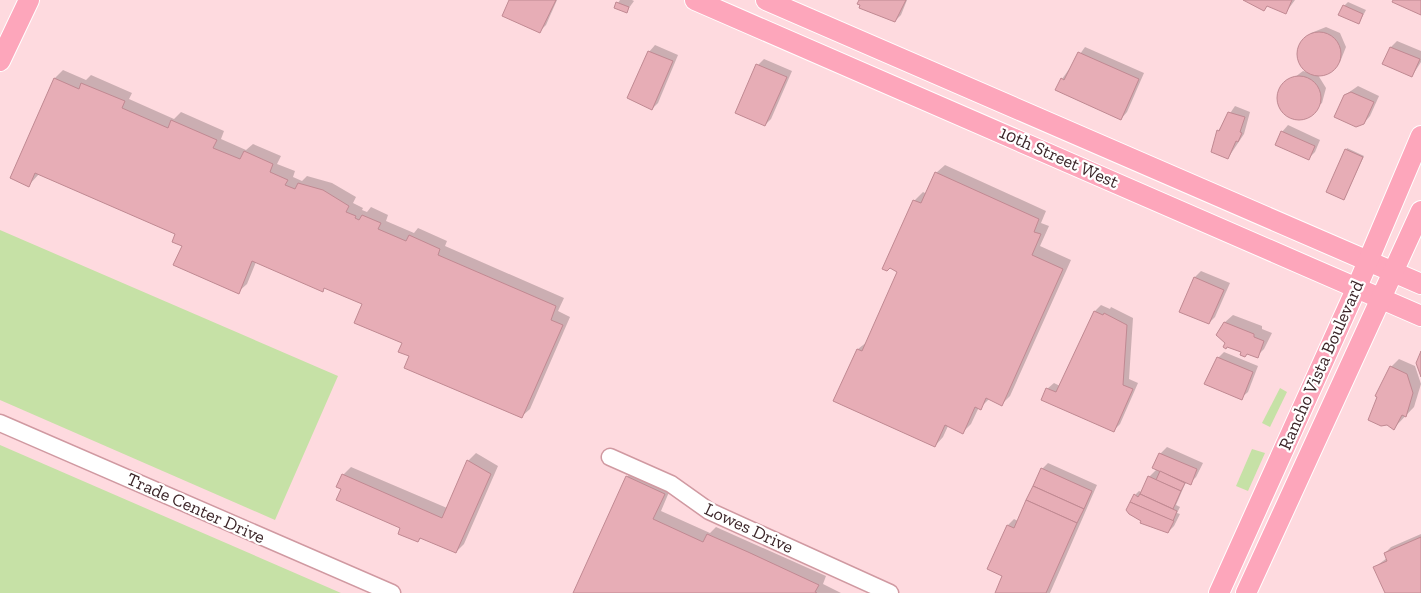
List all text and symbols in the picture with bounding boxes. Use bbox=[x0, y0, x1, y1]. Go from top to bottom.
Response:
street label: 10th Street West bbox=[996, 121, 1122, 193]
street label: Rancho Vista Boulevard bbox=[1274, 277, 1368, 453]
street label: Trade Center Drive bbox=[124, 468, 268, 548]
street label: Lowes Drive bbox=[701, 498, 797, 558]

